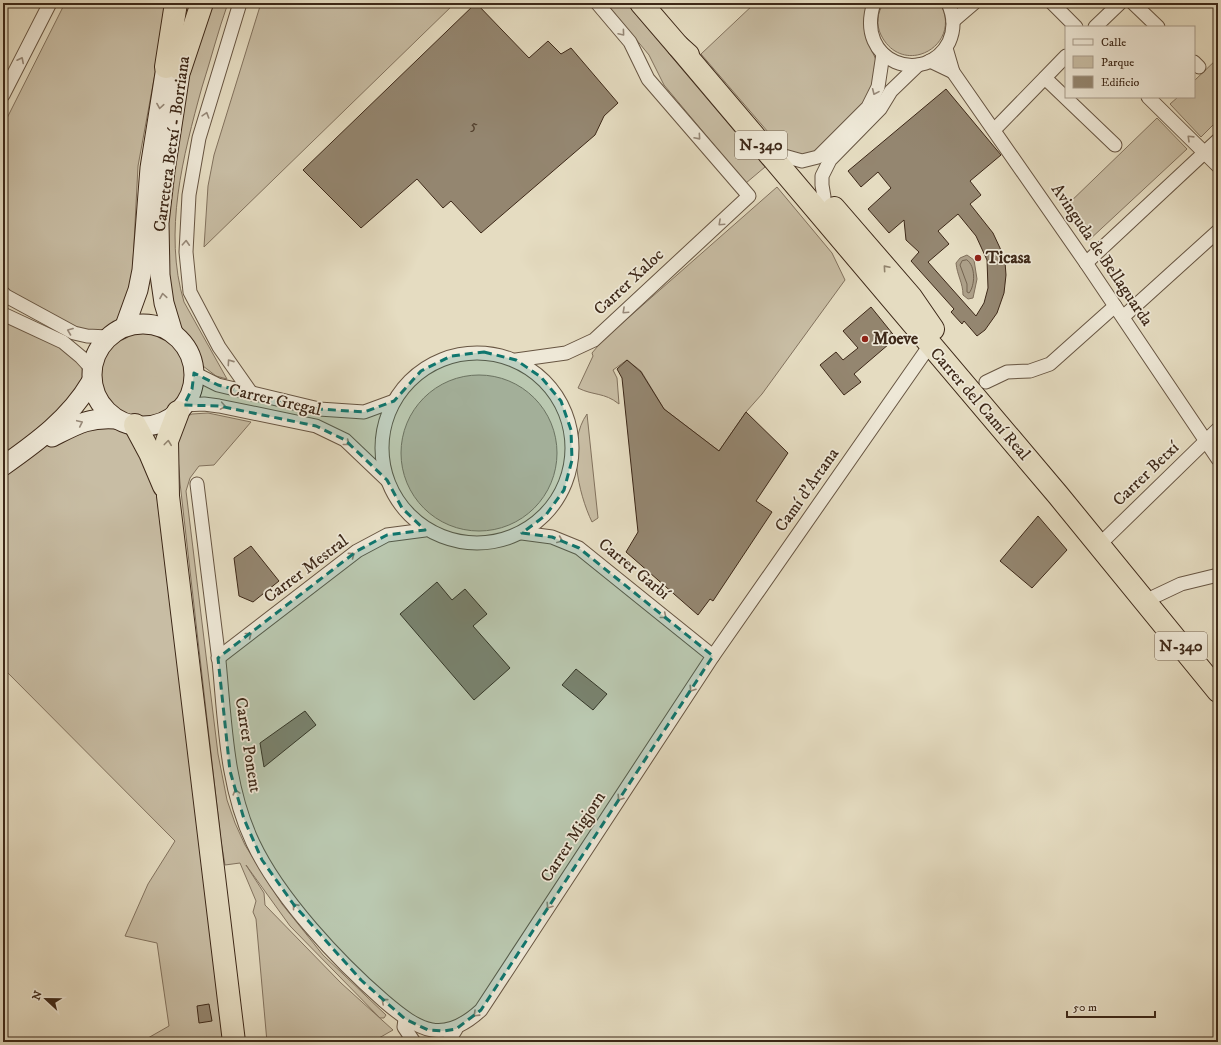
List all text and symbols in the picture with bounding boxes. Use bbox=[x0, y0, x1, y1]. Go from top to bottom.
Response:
legend bbox=[1065, 26, 1195, 98]
one-way arrow bbox=[618, 28, 625, 35]
text: Calle bbox=[1101, 35, 1126, 50]
street label: Carretera Betxí - Borriana bbox=[149, 54, 195, 233]
text: Parque bbox=[1101, 55, 1134, 70]
one-way arrow bbox=[16, 57, 23, 64]
text: Edificio bbox=[1101, 75, 1140, 90]
one-way arrow bbox=[872, 88, 880, 96]
one-way arrow bbox=[156, 103, 165, 109]
one-way arrow bbox=[201, 112, 210, 119]
house number: 5 bbox=[470, 116, 478, 135]
road number: N-340 bbox=[735, 131, 787, 159]
one-way arrow bbox=[694, 132, 701, 140]
one-way arrow bbox=[1187, 135, 1195, 143]
street label: Avinguda de Bellaguarda bbox=[1046, 180, 1158, 331]
one-way arrow bbox=[718, 218, 726, 225]
one-way arrow bbox=[182, 240, 191, 246]
street label: Carrer Xaloc bbox=[589, 244, 669, 320]
place label: Ticasa bbox=[985, 247, 1031, 269]
marker: Ticasa bbox=[973, 253, 983, 263]
one-way arrow bbox=[883, 265, 890, 273]
one-way arrow bbox=[159, 293, 168, 299]
one-way arrow bbox=[622, 306, 630, 314]
one-way arrow bbox=[66, 328, 73, 336]
place label: Moeve bbox=[873, 328, 918, 350]
marker: Moeve bbox=[860, 334, 870, 344]
street label: Carrer del Camí Real bbox=[925, 343, 1035, 465]
one-way arrow bbox=[227, 359, 235, 366]
street label: Carrer Gregal bbox=[227, 379, 323, 421]
one-way arrow bbox=[220, 402, 226, 410]
one-way arrow bbox=[76, 420, 84, 428]
street label: Carrer Betxí bbox=[1108, 436, 1185, 511]
one-way arrow bbox=[342, 438, 349, 445]
one-way arrow bbox=[164, 440, 173, 447]
street label: Camí d'Artana bbox=[770, 443, 844, 536]
street label: Carrer Mestral bbox=[259, 530, 353, 608]
street label: Carrer Garbí bbox=[594, 533, 676, 606]
one-way arrow bbox=[555, 535, 563, 543]
one-way arrow bbox=[347, 553, 354, 560]
one-way arrow bbox=[660, 612, 667, 619]
one-way arrow bbox=[245, 632, 252, 639]
road number: N-340 bbox=[1155, 632, 1207, 660]
one-way arrow bbox=[689, 685, 696, 692]
street label: Carrer Ponent bbox=[230, 696, 266, 795]
street label: Carrer Migjorn bbox=[535, 787, 611, 887]
one-way arrow bbox=[232, 789, 241, 796]
one-way arrow bbox=[617, 794, 625, 801]
one-way arrow bbox=[547, 902, 554, 909]
one-way arrow bbox=[293, 904, 300, 911]
north arrow bbox=[26, 979, 66, 1019]
text: N bbox=[29, 989, 46, 1002]
scale bar bbox=[1067, 993, 1155, 1019]
one-way arrow bbox=[382, 998, 389, 1005]
text: 50 m bbox=[1073, 1000, 1097, 1015]
one-way arrow bbox=[473, 1009, 481, 1017]

